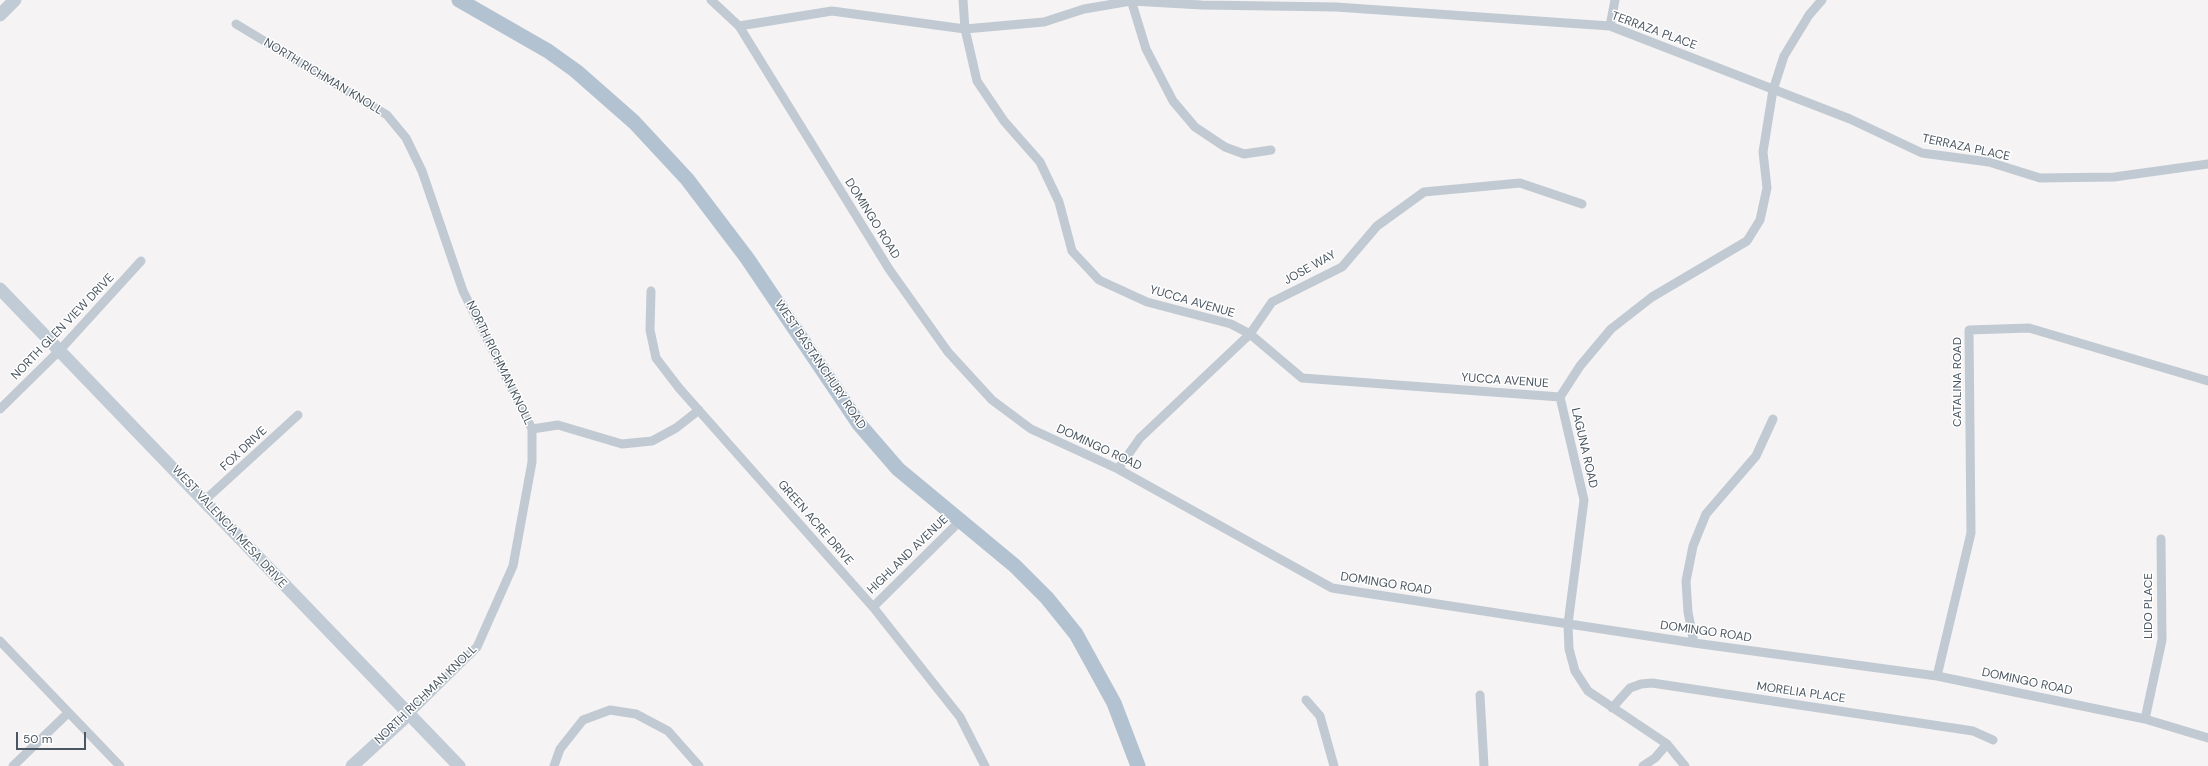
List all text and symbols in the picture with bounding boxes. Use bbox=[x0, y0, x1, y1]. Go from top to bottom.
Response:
street label: TERRAZA PLACE bbox=[1609, 9, 1699, 53]
street label: NORTH RICHMAN KNOLL bbox=[261, 36, 385, 118]
street label: TERRAZA PLACE bbox=[1921, 132, 2011, 164]
street label: DOMINGO ROAD bbox=[841, 176, 903, 262]
street label: JOSE WAY bbox=[1282, 248, 1338, 288]
street label: NORTH GLEN VIEW DRIVE bbox=[9, 271, 117, 383]
street label: YUCCA AVENUE bbox=[1148, 283, 1236, 321]
street label: WEST BASTANCHURY ROAD bbox=[771, 298, 869, 432]
street label: NORTH RICHMAN KNOLL bbox=[463, 299, 535, 427]
street label: CATALINA ROAD bbox=[1951, 337, 1965, 427]
street label: YUCCA AVENUE bbox=[1461, 371, 1549, 391]
street label: LAGUNA ROAD bbox=[1568, 406, 1600, 490]
street label: DOMINGO ROAD bbox=[1054, 422, 1144, 474]
street label: FOX DRIVE bbox=[218, 424, 270, 474]
street label: WEST VALENCIA MESA DRIVE bbox=[169, 463, 289, 591]
street label: GREEN ACRE DRIVE bbox=[774, 478, 856, 568]
street label: HIGHLAND AVENUE bbox=[865, 513, 951, 597]
street label: DOMINGO ROAD bbox=[1339, 570, 1433, 598]
street label: LIDO PLACE bbox=[2142, 573, 2156, 639]
street label: DOMINGO ROAD bbox=[1659, 618, 1753, 646]
street label: NORTH RICHMAN KNOLL bbox=[372, 642, 480, 748]
street label: DOMINGO ROAD bbox=[1980, 665, 2074, 699]
street label: MORELIA PLACE bbox=[1756, 680, 1846, 706]
scale bar bbox=[18, 724, 88, 750]
text: 50 m bbox=[23, 731, 52, 747]

